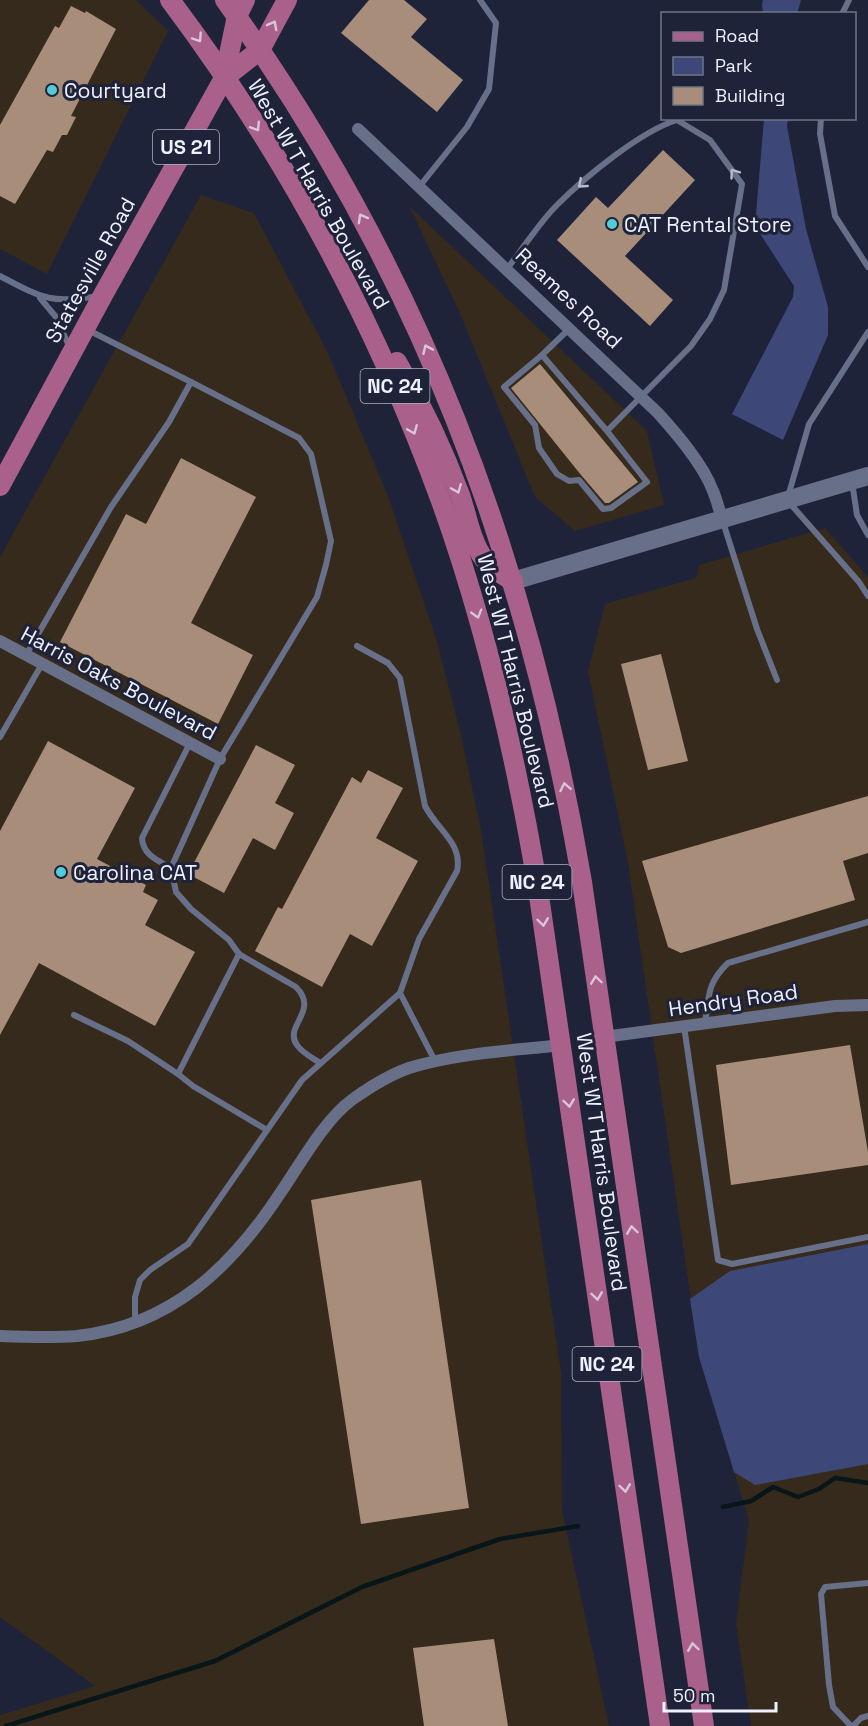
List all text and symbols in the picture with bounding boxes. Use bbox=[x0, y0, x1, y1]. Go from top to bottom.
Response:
legend bbox=[661, 12, 856, 120]
one-way arrow bbox=[266, 21, 277, 31]
text: Road bbox=[715, 24, 759, 47]
one-way arrow bbox=[191, 32, 202, 43]
text: Park bbox=[715, 54, 753, 77]
street label: West W T Harris Boulevard bbox=[242, 74, 396, 314]
place label: Courtyard bbox=[64, 77, 167, 104]
marker: Courtyard bbox=[45, 83, 59, 97]
text: Building bbox=[715, 84, 785, 107]
one-way arrow bbox=[248, 121, 260, 131]
road number: US 21 bbox=[153, 130, 219, 164]
one-way arrow bbox=[730, 168, 741, 179]
one-way arrow bbox=[578, 177, 589, 188]
street label: Statesville Road bbox=[39, 192, 141, 348]
place label: CAT Rental Store bbox=[624, 211, 792, 238]
one-way arrow bbox=[358, 214, 369, 224]
marker: CAT Rental Store bbox=[605, 217, 619, 231]
street label: Reames Road bbox=[510, 242, 628, 354]
one-way arrow bbox=[422, 345, 434, 356]
road number: NC 24 bbox=[360, 369, 430, 403]
one-way arrow bbox=[406, 424, 418, 435]
one-way arrow bbox=[450, 482, 462, 493]
street label: West W T Harris Boulevard bbox=[471, 551, 561, 811]
one-way arrow bbox=[470, 608, 482, 619]
street label: Harris Oaks Boulevard bbox=[16, 620, 222, 746]
one-way arrow bbox=[559, 782, 572, 792]
place label: Carolina CAT bbox=[73, 859, 197, 886]
marker: Carolina CAT bbox=[54, 865, 68, 879]
road number: NC 24 bbox=[502, 865, 572, 899]
one-way arrow bbox=[537, 918, 549, 927]
one-way arrow bbox=[590, 975, 602, 984]
street label: Hendry Road bbox=[667, 978, 799, 1022]
street label: West W T Harris Boulevard bbox=[570, 1031, 634, 1293]
one-way arrow bbox=[563, 1098, 575, 1107]
one-way arrow bbox=[627, 1225, 639, 1234]
one-way arrow bbox=[591, 1291, 603, 1300]
road number: NC 24 bbox=[572, 1347, 642, 1381]
one-way arrow bbox=[619, 1484, 631, 1493]
one-way arrow bbox=[687, 1643, 699, 1652]
scale bar bbox=[664, 1675, 776, 1713]
text: 50 m bbox=[673, 1684, 715, 1707]

